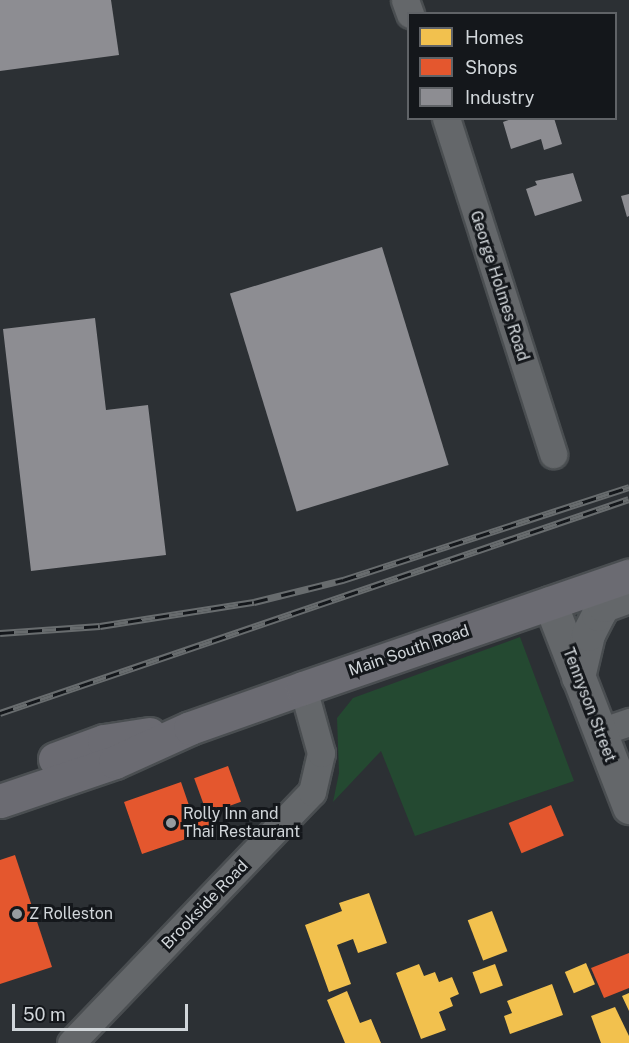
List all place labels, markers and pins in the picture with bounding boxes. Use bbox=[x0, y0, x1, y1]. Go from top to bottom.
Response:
place label: Rolly Inn and Thai Restaurant bbox=[183, 804, 300, 842]
marker: Rolly Inn and Thai Restaurant bbox=[164, 816, 178, 830]
place label: Z Rolleston bbox=[29, 904, 113, 924]
marker: Z Rolleston bbox=[10, 907, 24, 921]

